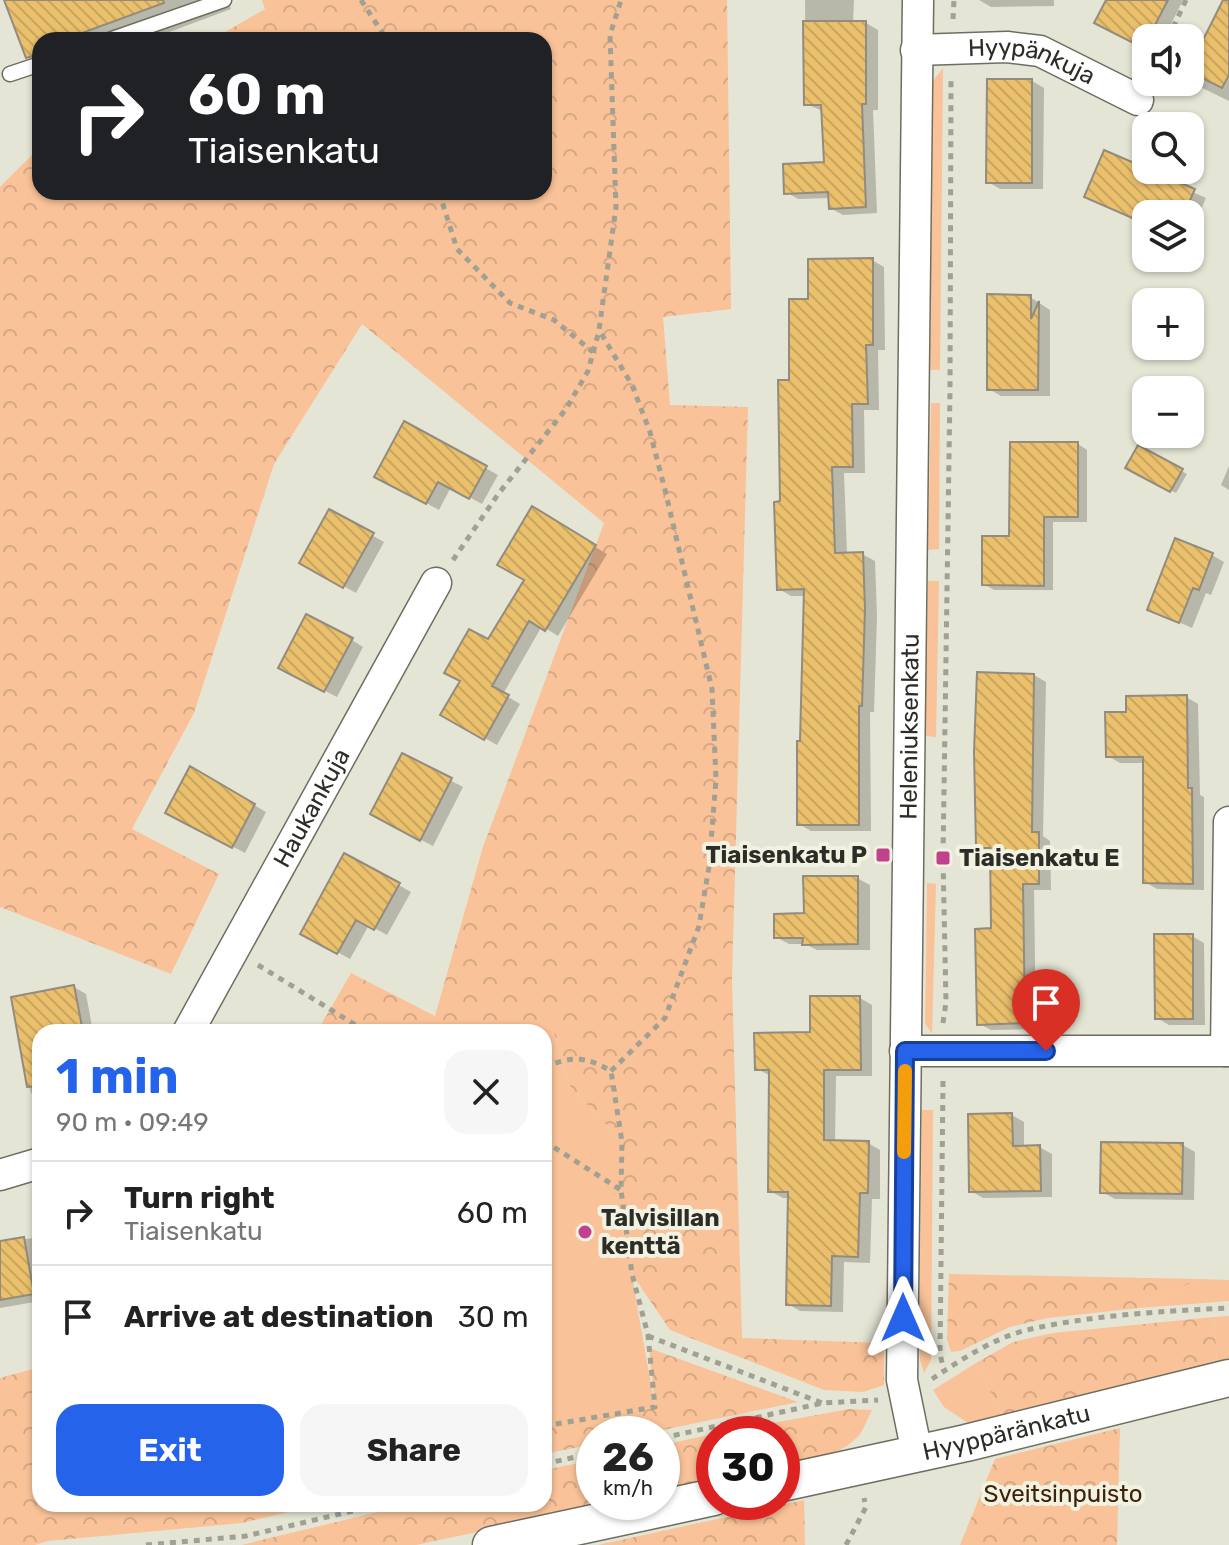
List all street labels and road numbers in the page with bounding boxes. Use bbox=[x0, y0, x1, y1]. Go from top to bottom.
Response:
street label: Hyypänkuja bbox=[967, 33, 1100, 90]
street label: Heleniuksenkatu bbox=[894, 633, 925, 820]
street label: Haukankuja bbox=[268, 744, 356, 872]
street label: Hyyppäränkatu bbox=[920, 1399, 1093, 1466]

